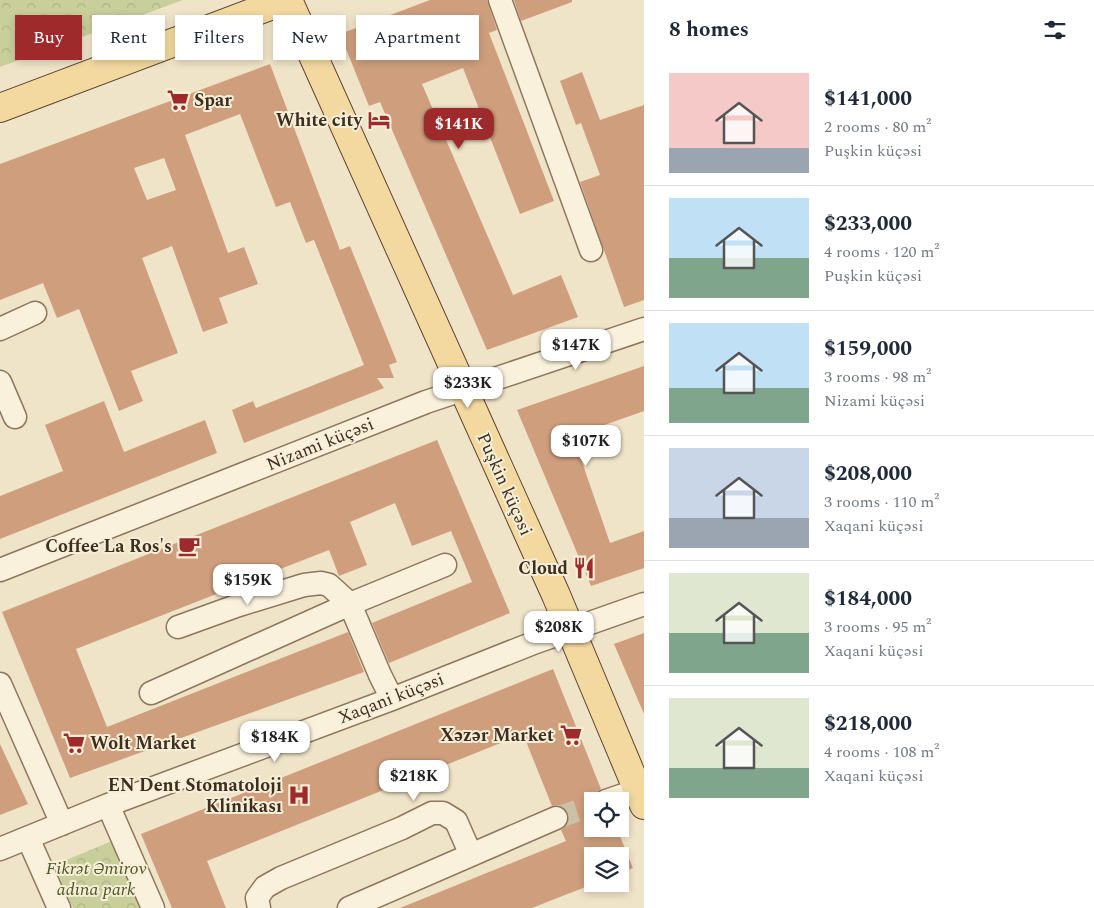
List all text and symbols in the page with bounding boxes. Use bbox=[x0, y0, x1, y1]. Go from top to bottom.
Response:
text: 8 homes bbox=[669, 14, 749, 46]
chip: Buy bbox=[15, 15, 82, 60]
chip: Rent bbox=[92, 15, 165, 60]
chip: Filters bbox=[175, 15, 263, 60]
chip: New bbox=[273, 15, 346, 60]
chip: Apartment bbox=[356, 15, 479, 60]
icon: filters bbox=[1041, 16, 1069, 44]
text: $141,000 bbox=[824, 83, 912, 115]
supermarket icon: Spar bbox=[165, 87, 191, 113]
place label: Spar bbox=[194, 87, 232, 114]
icon: home bbox=[709, 93, 769, 153]
place label: White city bbox=[276, 107, 363, 134]
hotel icon: White city bbox=[366, 107, 392, 133]
pin: $141K bbox=[424, 108, 494, 150]
text: $141K bbox=[435, 112, 483, 136]
text: 2 rooms · 80 m² bbox=[824, 115, 931, 139]
text: Puşkin küçəsi bbox=[824, 139, 922, 163]
text: $233,000 bbox=[824, 208, 912, 240]
icon: home bbox=[709, 218, 769, 278]
text: 4 rooms · 120 m² bbox=[824, 240, 939, 264]
text: Puşkin küçəsi bbox=[824, 264, 922, 288]
pin: $147K bbox=[541, 328, 611, 371]
text: $147K bbox=[552, 333, 600, 357]
text: $159,000 bbox=[824, 333, 912, 365]
icon: home bbox=[709, 343, 769, 403]
text: 3 rooms · 98 m² bbox=[824, 365, 931, 389]
pin: $233K bbox=[433, 366, 503, 409]
text: $233K bbox=[444, 371, 492, 395]
text: Nizami küçəsi bbox=[824, 389, 925, 413]
street label: Nizami küçəsi bbox=[262, 411, 378, 478]
pin: $107K bbox=[551, 424, 621, 467]
street label: Puşkin küçəsi bbox=[470, 428, 539, 540]
text: $107K bbox=[562, 429, 610, 453]
text: $208,000 bbox=[824, 458, 912, 490]
icon: home bbox=[709, 468, 769, 528]
text: 3 rooms · 110 m² bbox=[824, 490, 939, 514]
text: Xaqani küçəsi bbox=[824, 514, 923, 538]
place label: Coffee La Ros's bbox=[45, 533, 172, 560]
cafe icon: Coffee La Ros's bbox=[176, 533, 202, 559]
place label: Cloud bbox=[518, 555, 568, 582]
restaurant icon: Cloud bbox=[571, 555, 597, 581]
pin: $159K bbox=[213, 564, 283, 606]
text: $159K bbox=[224, 568, 272, 592]
text: $184,000 bbox=[824, 583, 912, 615]
icon: home bbox=[709, 593, 769, 653]
pin: $208K bbox=[524, 610, 594, 653]
text: $208K bbox=[535, 615, 583, 639]
text: 3 rooms · 95 m² bbox=[824, 615, 931, 639]
text: Xaqani küçəsi bbox=[824, 639, 923, 663]
street label: Xaqani küçəsi bbox=[334, 666, 448, 731]
text: $218,000 bbox=[824, 708, 912, 740]
icon: home bbox=[709, 718, 769, 778]
pin: $184K bbox=[240, 720, 310, 763]
place label: Xəzər Market bbox=[440, 722, 554, 749]
supermarket icon: Xəzər Market bbox=[558, 722, 584, 748]
text: $184K bbox=[251, 725, 299, 749]
supermarket icon: Wolt Market bbox=[61, 730, 87, 756]
place label: Wolt Market bbox=[90, 730, 197, 757]
text: 4 rooms · 108 m² bbox=[824, 740, 939, 764]
pin: $218K bbox=[379, 760, 449, 802]
text: $218K bbox=[390, 764, 438, 788]
text: Xaqani küçəsi bbox=[824, 764, 923, 788]
place label: EN Dent Stomatoloji Klinikası bbox=[108, 772, 282, 820]
hospital icon: EN Dent Stomatoloji Klinikası bbox=[286, 782, 312, 808]
map controls bbox=[584, 792, 629, 892]
button: locate bbox=[584, 792, 629, 837]
button: layers bbox=[584, 847, 629, 892]
park label: Fikrət Əmirov adına park bbox=[46, 855, 146, 903]

